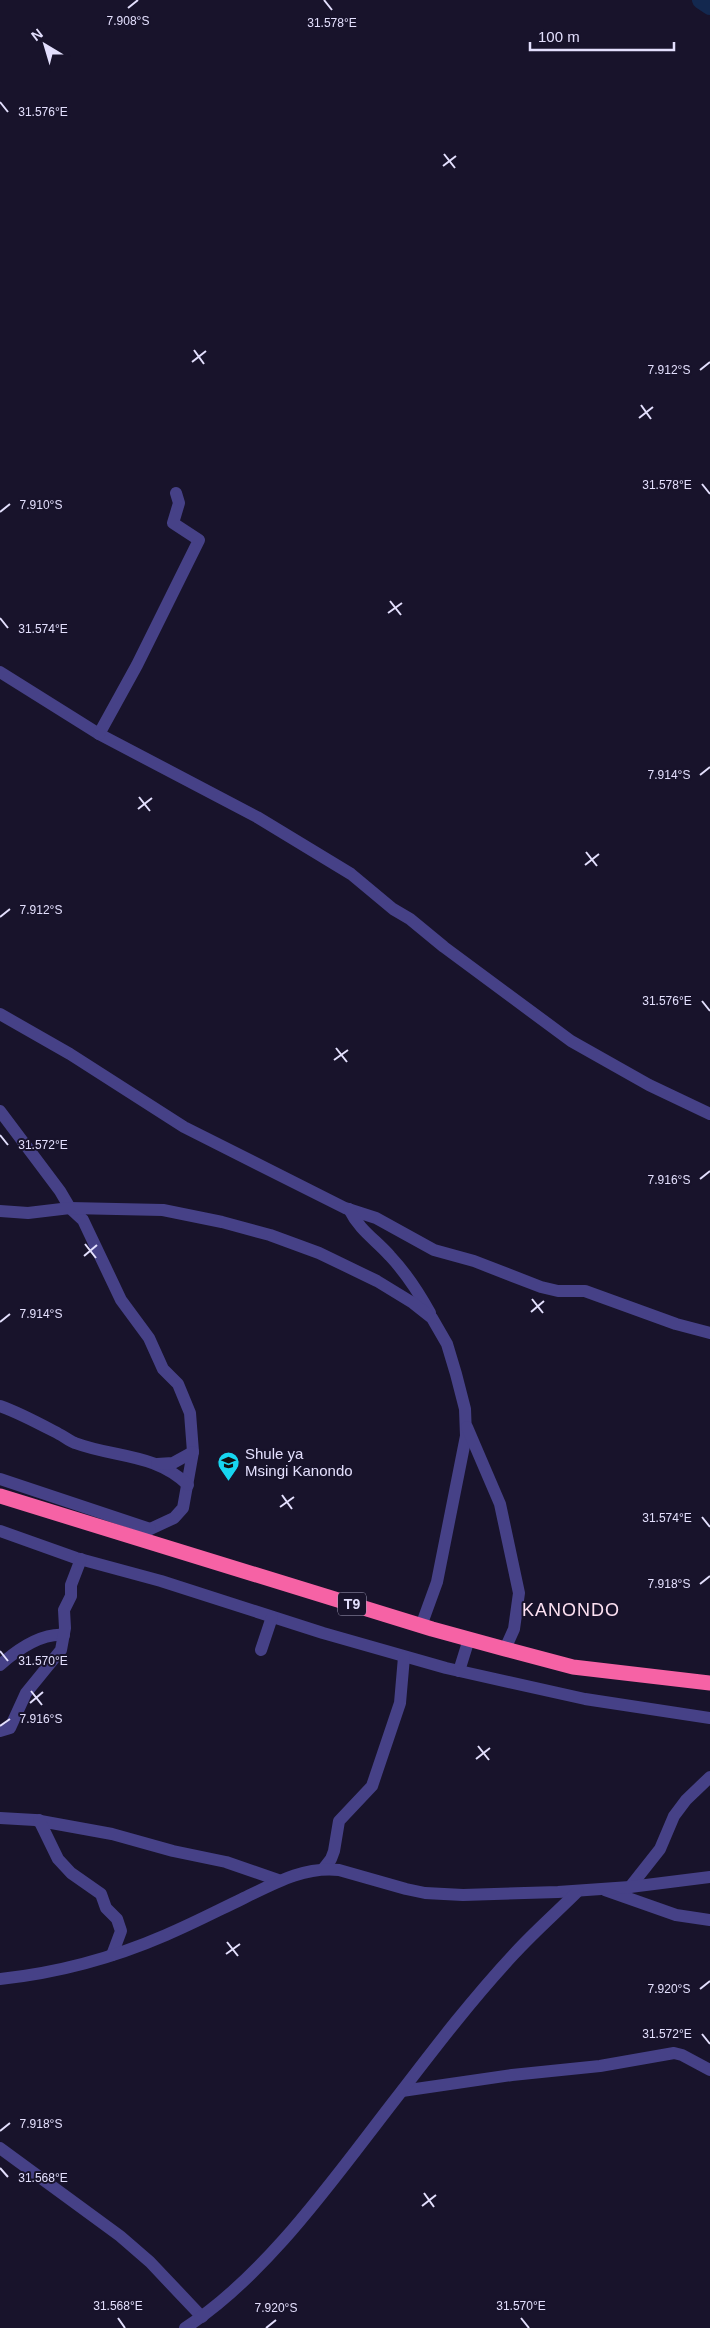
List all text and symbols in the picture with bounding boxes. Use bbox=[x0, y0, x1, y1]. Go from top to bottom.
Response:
text: 7.908°S bbox=[107, 14, 149, 28]
text: 31.578°E bbox=[307, 16, 357, 30]
north arrow bbox=[20, 20, 70, 70]
scale bar bbox=[530, 20, 674, 52]
text: N bbox=[28, 25, 46, 44]
text: 100 m bbox=[538, 28, 580, 45]
text: 31.576°E bbox=[18, 105, 68, 119]
text: 7.912°S bbox=[648, 363, 690, 377]
text: 31.578°E bbox=[642, 478, 692, 492]
text: 7.910°S bbox=[20, 498, 62, 512]
text: 31.574°E bbox=[18, 622, 68, 636]
text: 7.914°S bbox=[648, 768, 690, 782]
text: 7.912°S bbox=[20, 903, 62, 917]
text: 31.576°E bbox=[642, 994, 692, 1008]
text: 31.572°E bbox=[18, 1138, 68, 1152]
text: 7.916°S bbox=[648, 1173, 690, 1187]
text: 7.914°S bbox=[20, 1307, 62, 1321]
place label: Shule ya Msingi Kanondo bbox=[245, 1445, 353, 1479]
school or university icon: Shule ya Msingi Kanondo bbox=[217, 1450, 241, 1481]
text: 31.574°E bbox=[642, 1511, 692, 1525]
text: 7.918°S bbox=[648, 1577, 690, 1591]
road number: T9 bbox=[338, 1592, 366, 1616]
district label: KANONDO bbox=[522, 1600, 620, 1620]
text: 31.570°E bbox=[18, 1654, 68, 1668]
text: 7.916°S bbox=[20, 1712, 62, 1726]
text: 7.920°S bbox=[648, 1982, 690, 1996]
text: 31.572°E bbox=[642, 2027, 692, 2041]
text: 7.918°S bbox=[20, 2117, 62, 2131]
text: 31.568°E bbox=[18, 2171, 68, 2185]
text: 31.568°E bbox=[93, 2299, 143, 2313]
text: 31.570°E bbox=[496, 2299, 546, 2313]
text: 7.920°S bbox=[255, 2301, 297, 2315]

